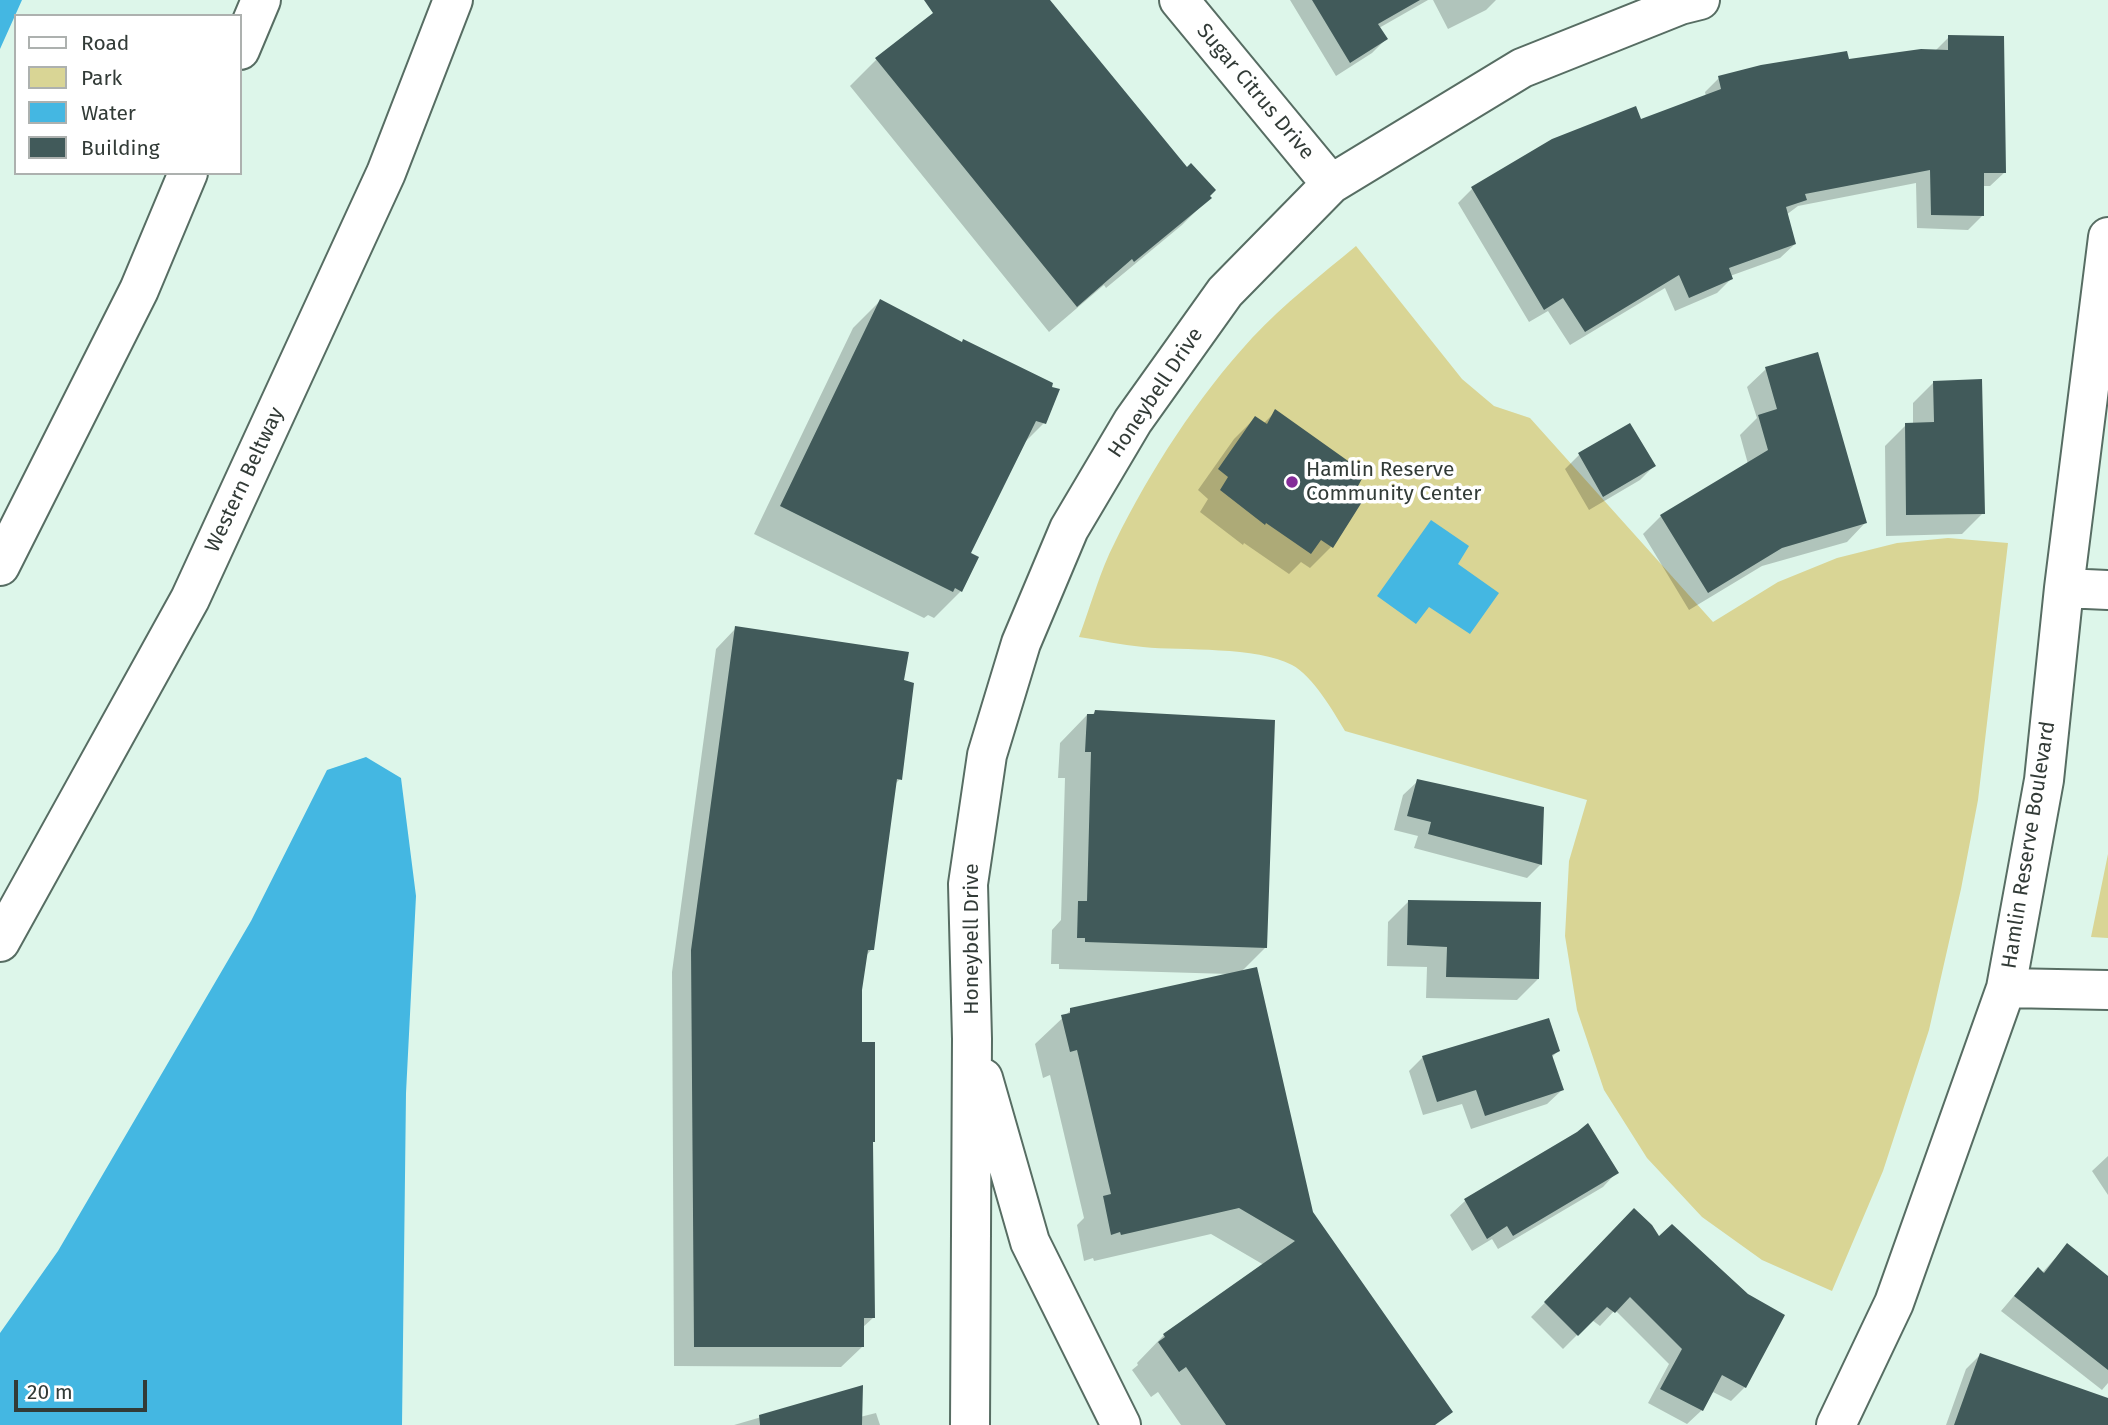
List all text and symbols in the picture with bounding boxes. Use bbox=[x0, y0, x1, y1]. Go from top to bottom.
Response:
legend bbox=[14, 14, 242, 175]
street label: Sugar Citrus Drive bbox=[1191, 19, 1319, 165]
text: Road bbox=[81, 30, 129, 56]
text: Park bbox=[81, 65, 122, 91]
text: Water bbox=[81, 100, 136, 126]
text: Building bbox=[81, 135, 160, 161]
street label: Honeybell Drive bbox=[1103, 323, 1209, 463]
street label: Western Beltway bbox=[200, 403, 290, 557]
place label: Hamlin Reserve Community Center bbox=[1306, 457, 1481, 507]
marker: Hamlin Reserve Community Center bbox=[1284, 474, 1300, 490]
street label: Hamlin Reserve Boulevard bbox=[1997, 719, 2061, 971]
street label: Honeybell Drive bbox=[959, 863, 985, 1015]
scale bar bbox=[18, 1366, 150, 1410]
text: 20 m bbox=[27, 1379, 73, 1405]

